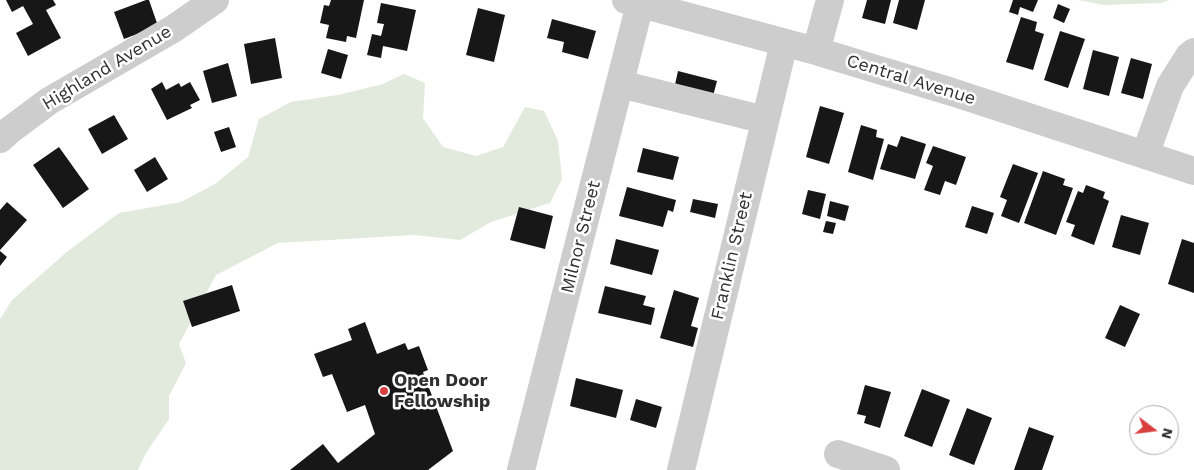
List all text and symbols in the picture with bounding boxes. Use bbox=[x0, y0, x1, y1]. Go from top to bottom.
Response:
street label: Highland Avenue bbox=[39, 21, 175, 115]
street label: Central Avenue bbox=[844, 50, 978, 110]
street label: Milnor Street bbox=[557, 178, 605, 296]
street label: Franklin Street bbox=[707, 190, 757, 322]
place label: Open Door Fellowship bbox=[394, 370, 490, 412]
marker: Open Door Fellowship bbox=[378, 385, 390, 397]
north arrow bbox=[1129, 405, 1179, 455]
text: N bbox=[1158, 427, 1177, 441]

